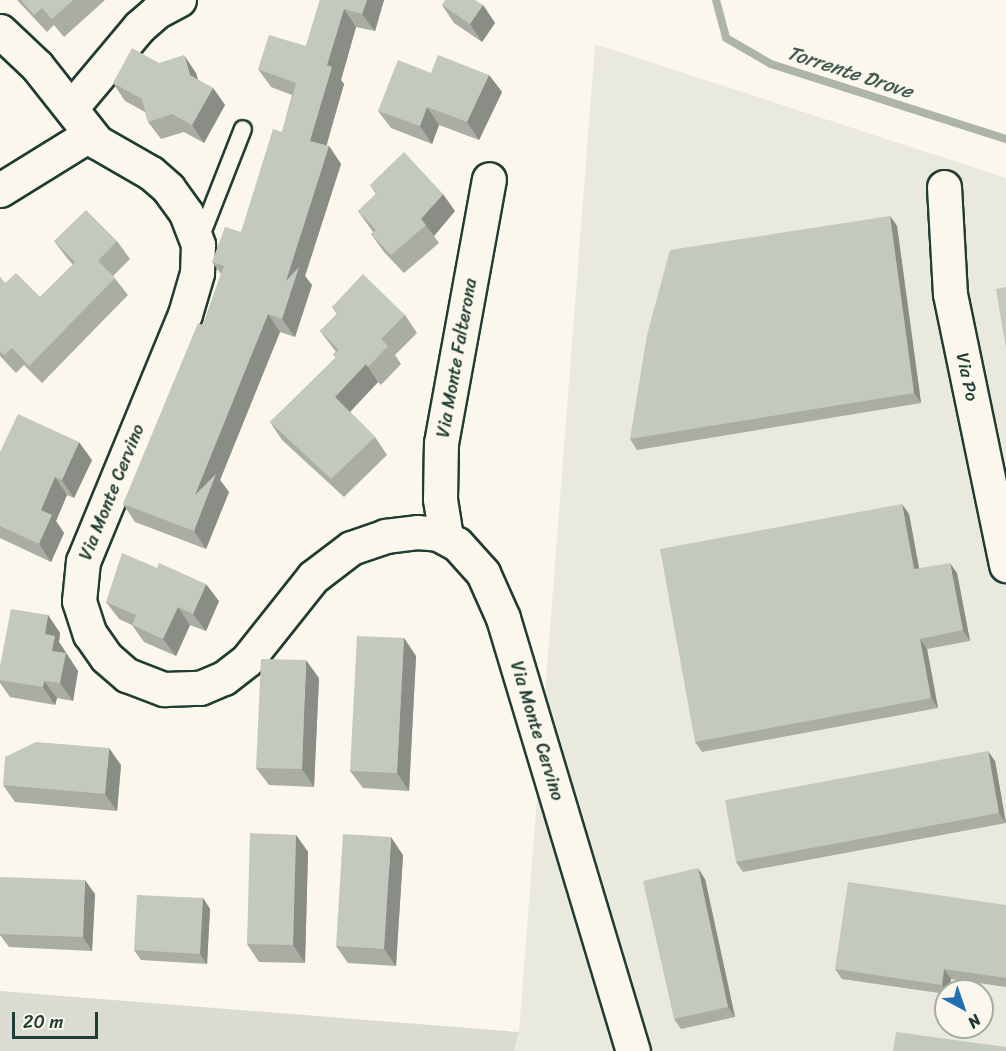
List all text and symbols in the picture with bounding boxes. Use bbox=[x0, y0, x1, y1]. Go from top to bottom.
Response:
water label: Torrente Drove bbox=[784, 40, 916, 104]
street label: Via Monte Falterona bbox=[432, 277, 482, 439]
street label: Via Po bbox=[951, 351, 983, 403]
street label: Via Monte Cervino bbox=[75, 421, 149, 563]
street label: Via Monte Cervino bbox=[506, 659, 568, 803]
north arrow bbox=[934, 979, 994, 1039]
scale bar bbox=[15, 1000, 100, 1038]
text: 20 m bbox=[23, 1006, 63, 1038]
text: N bbox=[961, 1007, 988, 1036]

